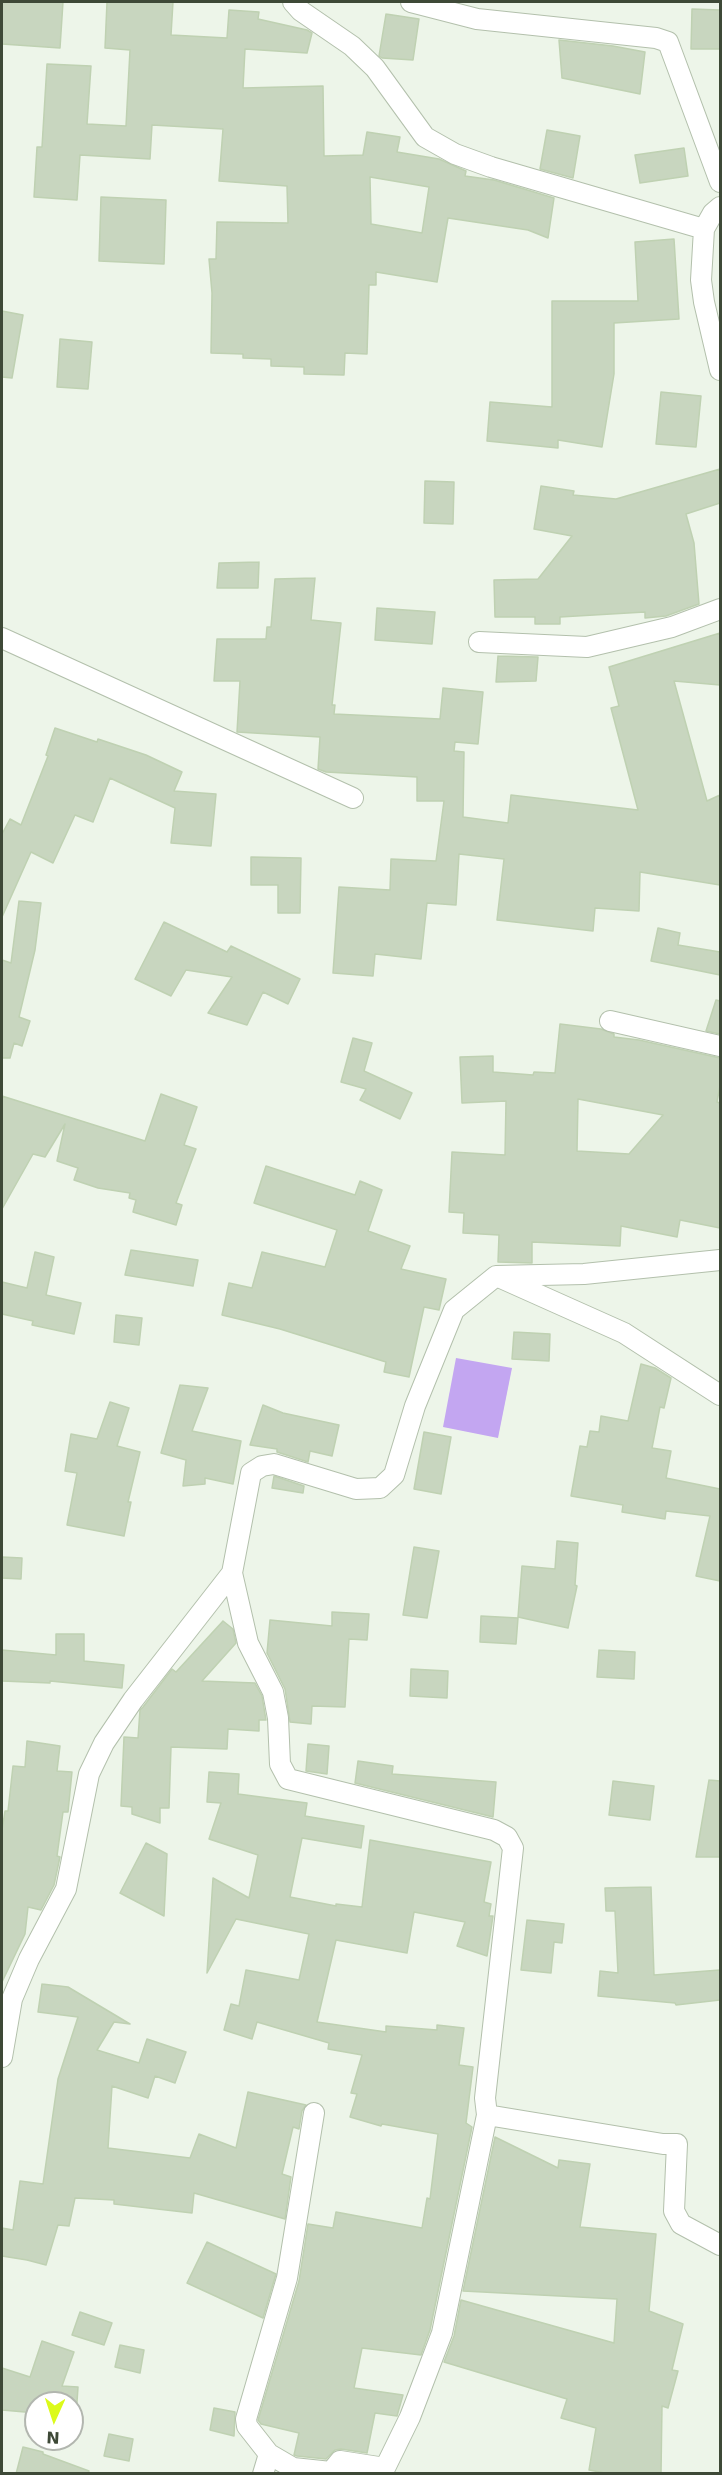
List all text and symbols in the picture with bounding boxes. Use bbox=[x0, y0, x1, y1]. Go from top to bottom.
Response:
north arrow bbox=[24, 2391, 84, 2451]
text: N bbox=[46, 2428, 60, 2447]

